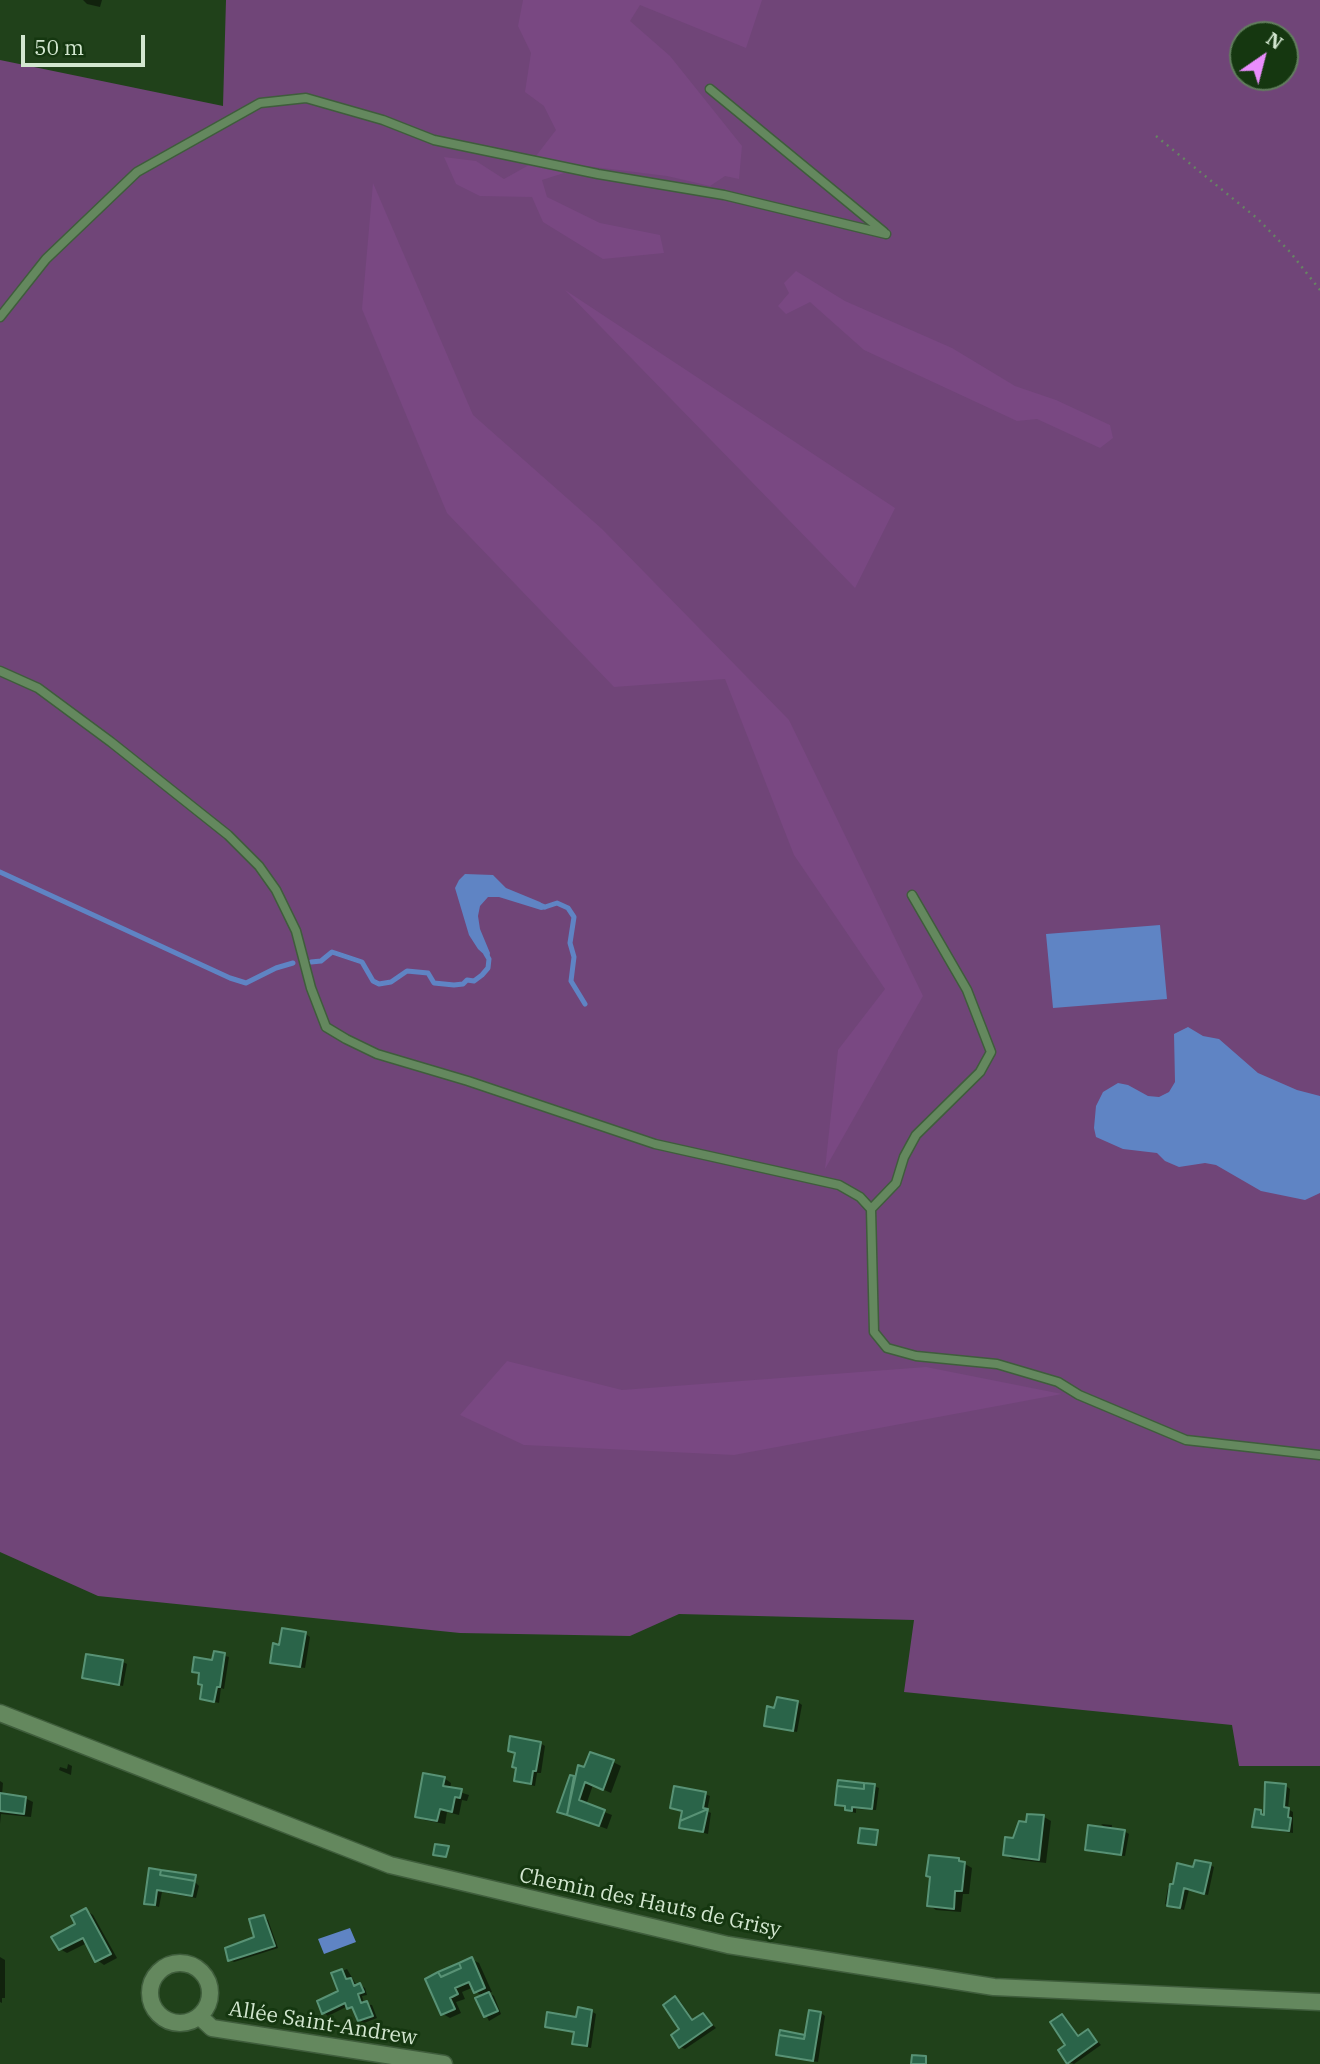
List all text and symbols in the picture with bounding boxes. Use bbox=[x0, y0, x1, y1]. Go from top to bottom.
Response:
scale bar bbox=[24, 21, 149, 65]
north arrow bbox=[1229, 21, 1299, 91]
text: N bbox=[1262, 26, 1288, 55]
text: 50 m bbox=[34, 33, 84, 61]
street label: Chemin des Hauts de Grisy bbox=[517, 1863, 783, 1943]
street label: Allée Saint-Andrew bbox=[227, 1997, 419, 2051]

